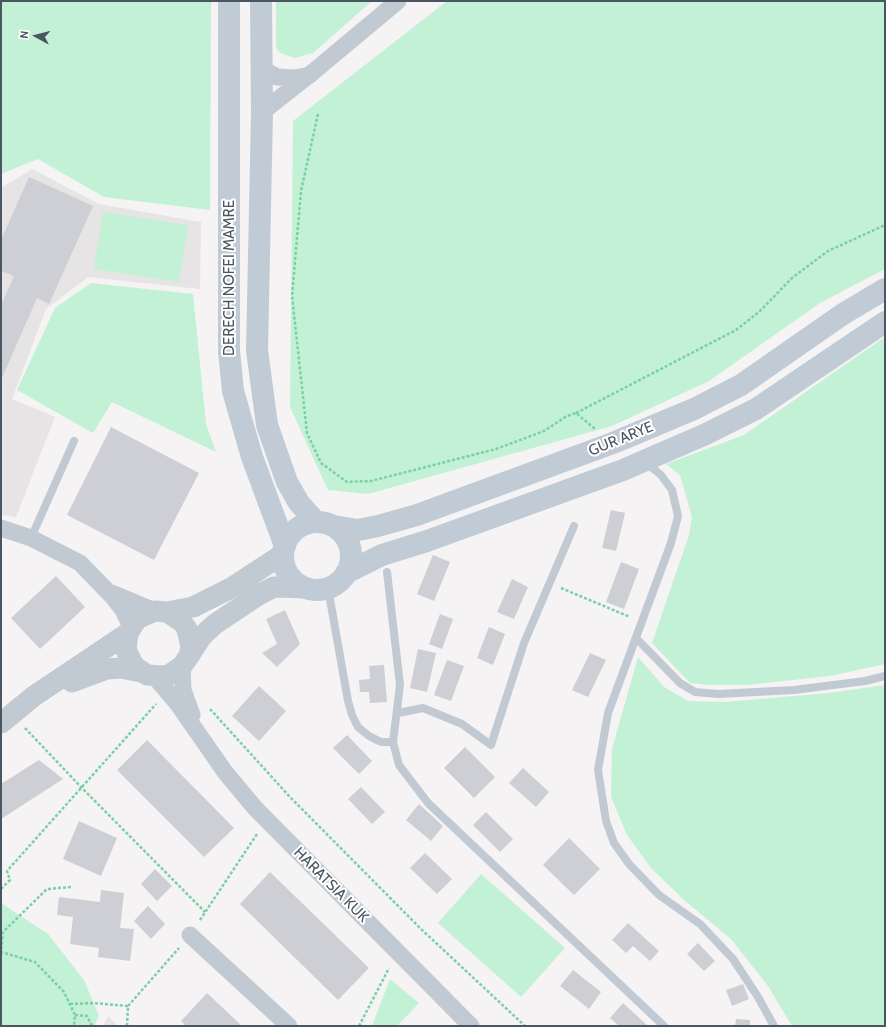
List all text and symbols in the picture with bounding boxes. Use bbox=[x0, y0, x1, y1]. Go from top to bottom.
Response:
north arrow bbox=[16, 16, 56, 56]
text: N bbox=[17, 30, 32, 39]
street label: DERECH NOFEI MAMRE bbox=[221, 200, 239, 356]
street label: GUR ARYE bbox=[586, 418, 656, 460]
street label: HARATSIA KUK bbox=[290, 844, 372, 926]

